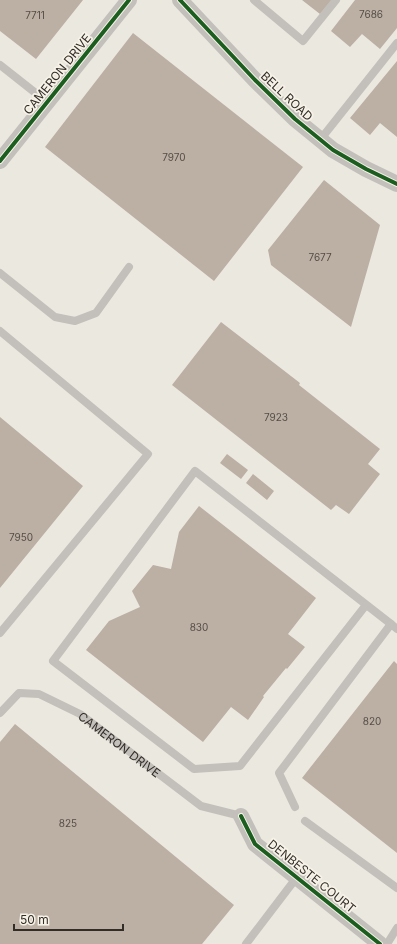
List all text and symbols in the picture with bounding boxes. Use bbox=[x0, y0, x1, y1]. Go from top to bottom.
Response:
house number: 7686 bbox=[359, 8, 383, 20]
house number: 7711 bbox=[25, 9, 45, 21]
street label: CAMERON DRIVE bbox=[20, 31, 94, 117]
street label: BELL ROAD bbox=[258, 68, 316, 124]
house number: 7970 bbox=[162, 151, 186, 163]
house number: 7677 bbox=[308, 251, 332, 263]
house number: 7923 bbox=[264, 411, 288, 423]
house number: 7950 bbox=[9, 531, 33, 543]
house number: 830 bbox=[190, 621, 208, 633]
street label: CAMERON DRIVE bbox=[76, 708, 164, 780]
house number: 820 bbox=[363, 715, 381, 727]
house number: 825 bbox=[59, 817, 77, 829]
street label: DENBESTE COURT bbox=[265, 836, 359, 916]
scale bar bbox=[14, 906, 123, 932]
text: 50 m bbox=[20, 912, 49, 927]

